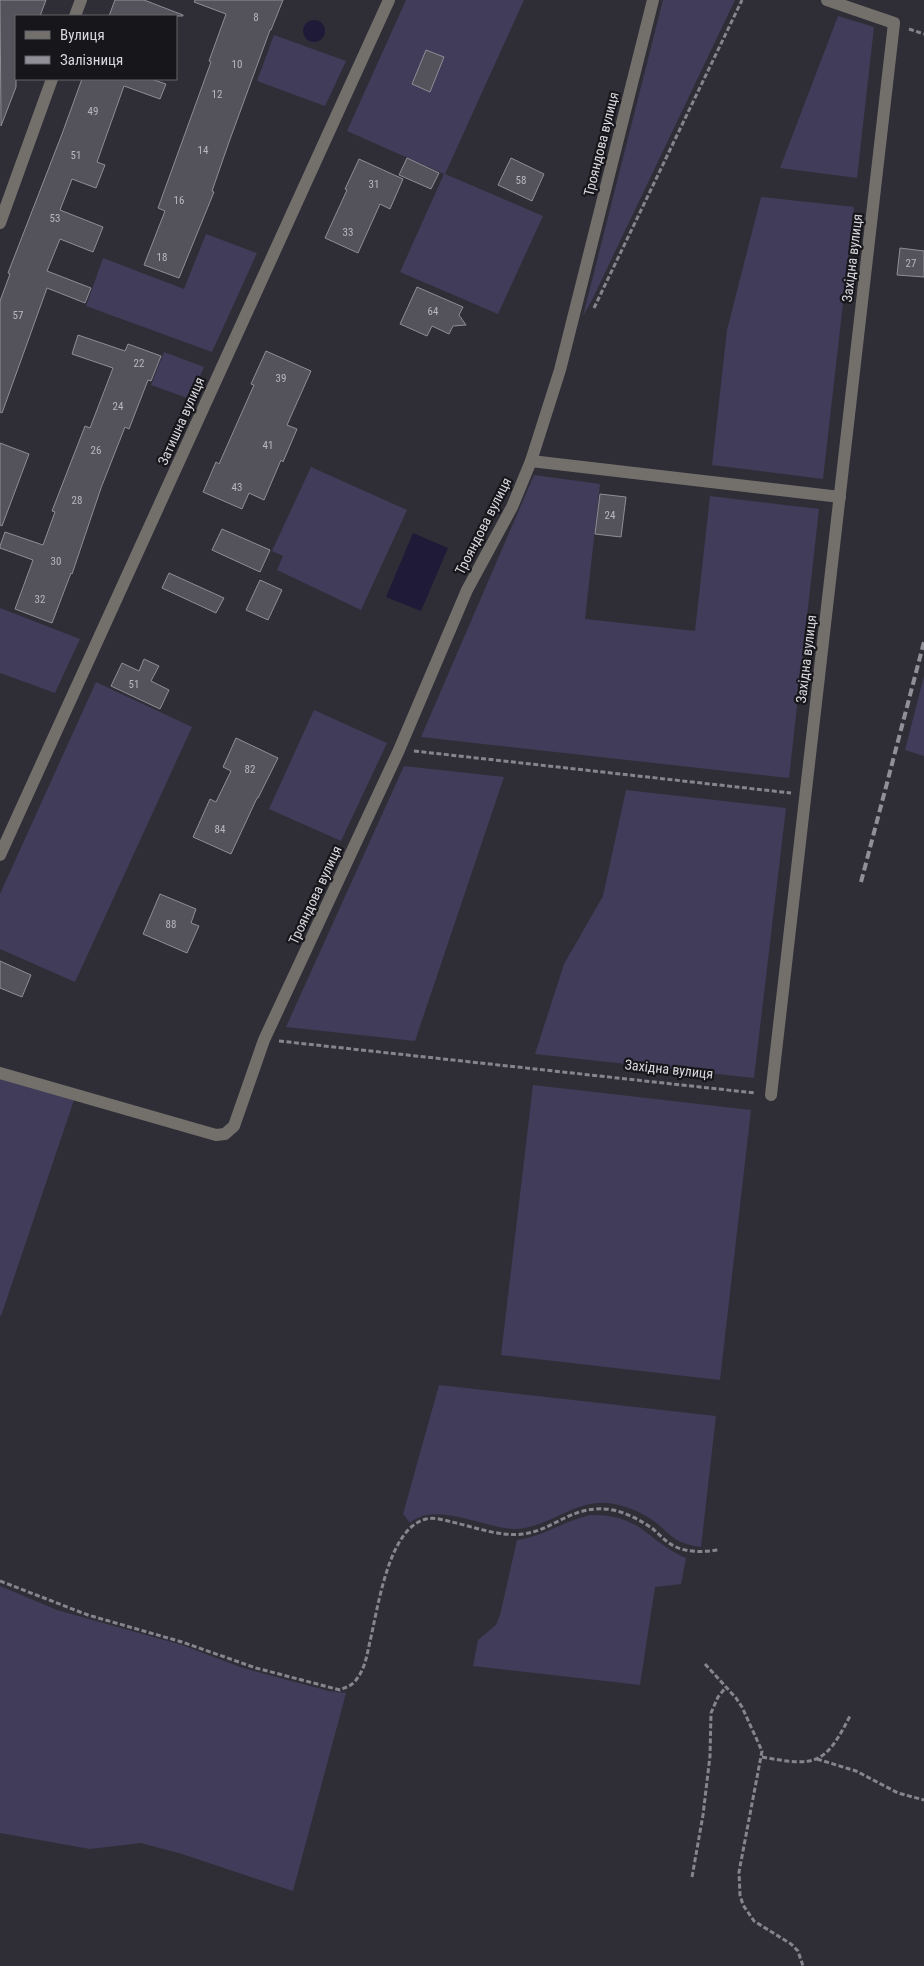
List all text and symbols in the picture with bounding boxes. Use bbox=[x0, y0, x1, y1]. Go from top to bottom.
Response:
house number: 8 bbox=[253, 11, 259, 24]
legend bbox=[15, 15, 178, 80]
text: Вулиця bbox=[60, 26, 105, 44]
text: Залізниця bbox=[60, 51, 123, 69]
house number: 10 bbox=[232, 58, 242, 71]
house number: 12 bbox=[212, 88, 222, 101]
street label: Трояндова вулиця bbox=[580, 90, 622, 198]
house number: 49 bbox=[88, 105, 98, 118]
house number: 14 bbox=[198, 144, 209, 157]
house number: 51 bbox=[71, 149, 81, 162]
house number: 58 bbox=[516, 174, 526, 187]
house number: 31 bbox=[369, 178, 379, 191]
house number: 16 bbox=[174, 194, 184, 207]
house number: 53 bbox=[50, 212, 60, 225]
street label: Західна вулиця bbox=[839, 213, 865, 303]
house number: 33 bbox=[343, 226, 353, 239]
house number: 18 bbox=[157, 251, 167, 264]
house number: 27 bbox=[906, 257, 916, 270]
house number: 64 bbox=[428, 305, 439, 318]
house number: 57 bbox=[13, 309, 23, 322]
house number: 22 bbox=[134, 357, 144, 370]
house number: 39 bbox=[276, 372, 286, 385]
street label: Затишна вулиця bbox=[154, 374, 208, 468]
house number: 24 bbox=[113, 400, 124, 413]
house number: 41 bbox=[263, 439, 273, 452]
house number: 26 bbox=[91, 444, 101, 457]
street label: Трояндова вулиця bbox=[452, 475, 514, 577]
house number: 43 bbox=[232, 481, 242, 494]
house number: 28 bbox=[72, 494, 82, 507]
house number: 24 bbox=[605, 509, 616, 522]
house number: 30 bbox=[51, 555, 61, 568]
house number: 32 bbox=[35, 593, 45, 606]
street label: Західна вулиця bbox=[793, 614, 819, 704]
house number: 51 bbox=[129, 678, 139, 691]
house number: 82 bbox=[245, 763, 255, 776]
house number: 84 bbox=[215, 823, 226, 836]
street label: Трояндова вулиця bbox=[285, 843, 345, 947]
house number: 88 bbox=[166, 918, 176, 931]
street label: Західна вулиця bbox=[624, 1056, 714, 1082]

